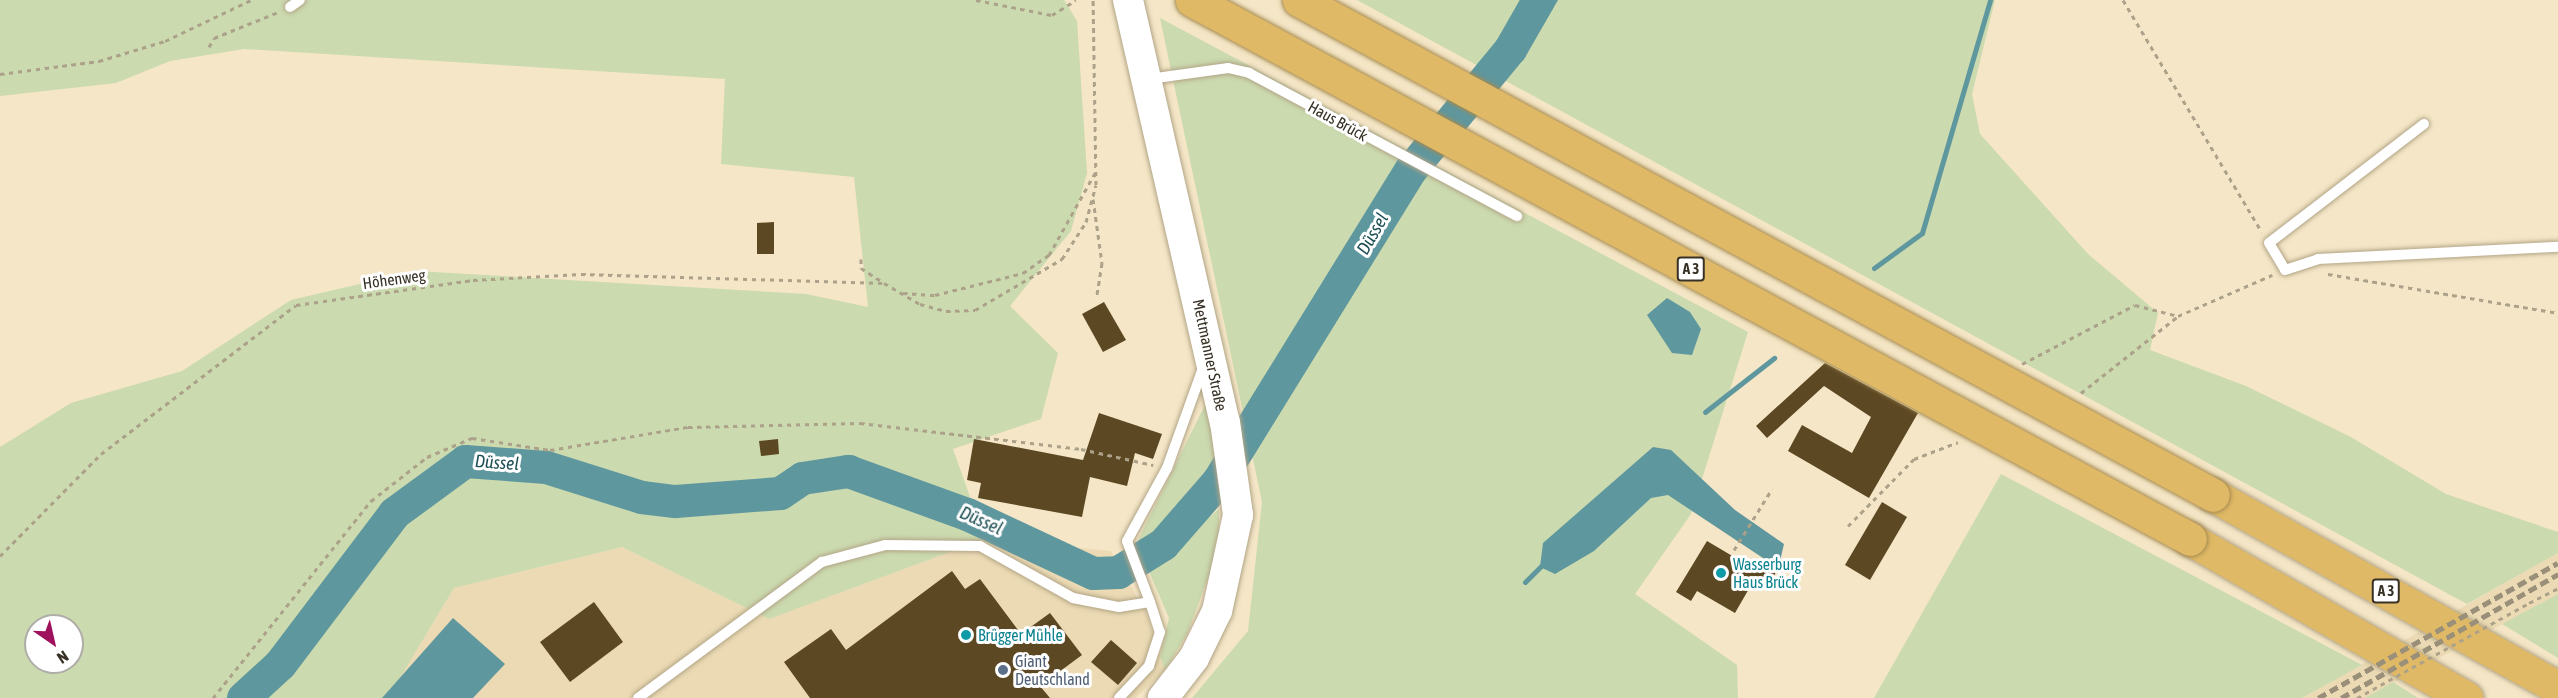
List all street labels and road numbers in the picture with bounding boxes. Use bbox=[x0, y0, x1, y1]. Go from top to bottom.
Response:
street label: Haus Brück bbox=[1305, 97, 1371, 145]
road number: A 3 bbox=[1676, 257, 1706, 281]
street label: Höhenweg bbox=[361, 265, 427, 293]
street label: Mettmanner Straße bbox=[1189, 297, 1231, 413]
road number: A 3 bbox=[2371, 579, 2401, 603]

